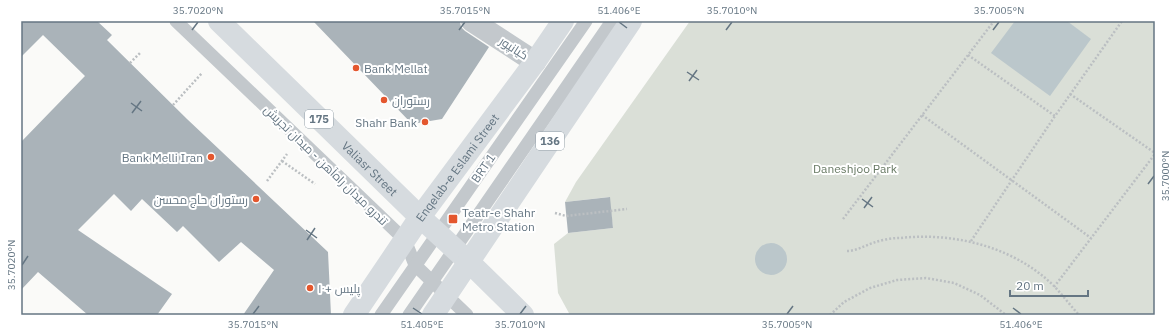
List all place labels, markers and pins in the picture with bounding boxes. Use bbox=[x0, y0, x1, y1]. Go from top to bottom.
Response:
place label: Bank Mellat bbox=[364, 61, 428, 76]
marker: Bank Mellat bbox=[351, 63, 361, 73]
place label: رستوران bbox=[392, 93, 430, 108]
marker: رستوران bbox=[379, 95, 389, 105]
place label: Shahr Bank bbox=[355, 115, 418, 130]
marker: Shahr Bank bbox=[420, 117, 430, 127]
place label: Bank Melli Iran bbox=[122, 150, 203, 165]
marker: Bank Melli Iran bbox=[206, 152, 216, 162]
place label: رستوران حاج محسن bbox=[154, 192, 248, 208]
marker: رستوران حاج محسن bbox=[251, 194, 261, 204]
place label: Teatr-e Shahr Metro Station bbox=[462, 205, 536, 234]
marker: Teatr-e Shahr Metro Station bbox=[447, 213, 459, 225]
place label: پلیس +۱۰ bbox=[318, 281, 361, 298]
marker: پلیس +۱۰ bbox=[305, 283, 315, 293]

